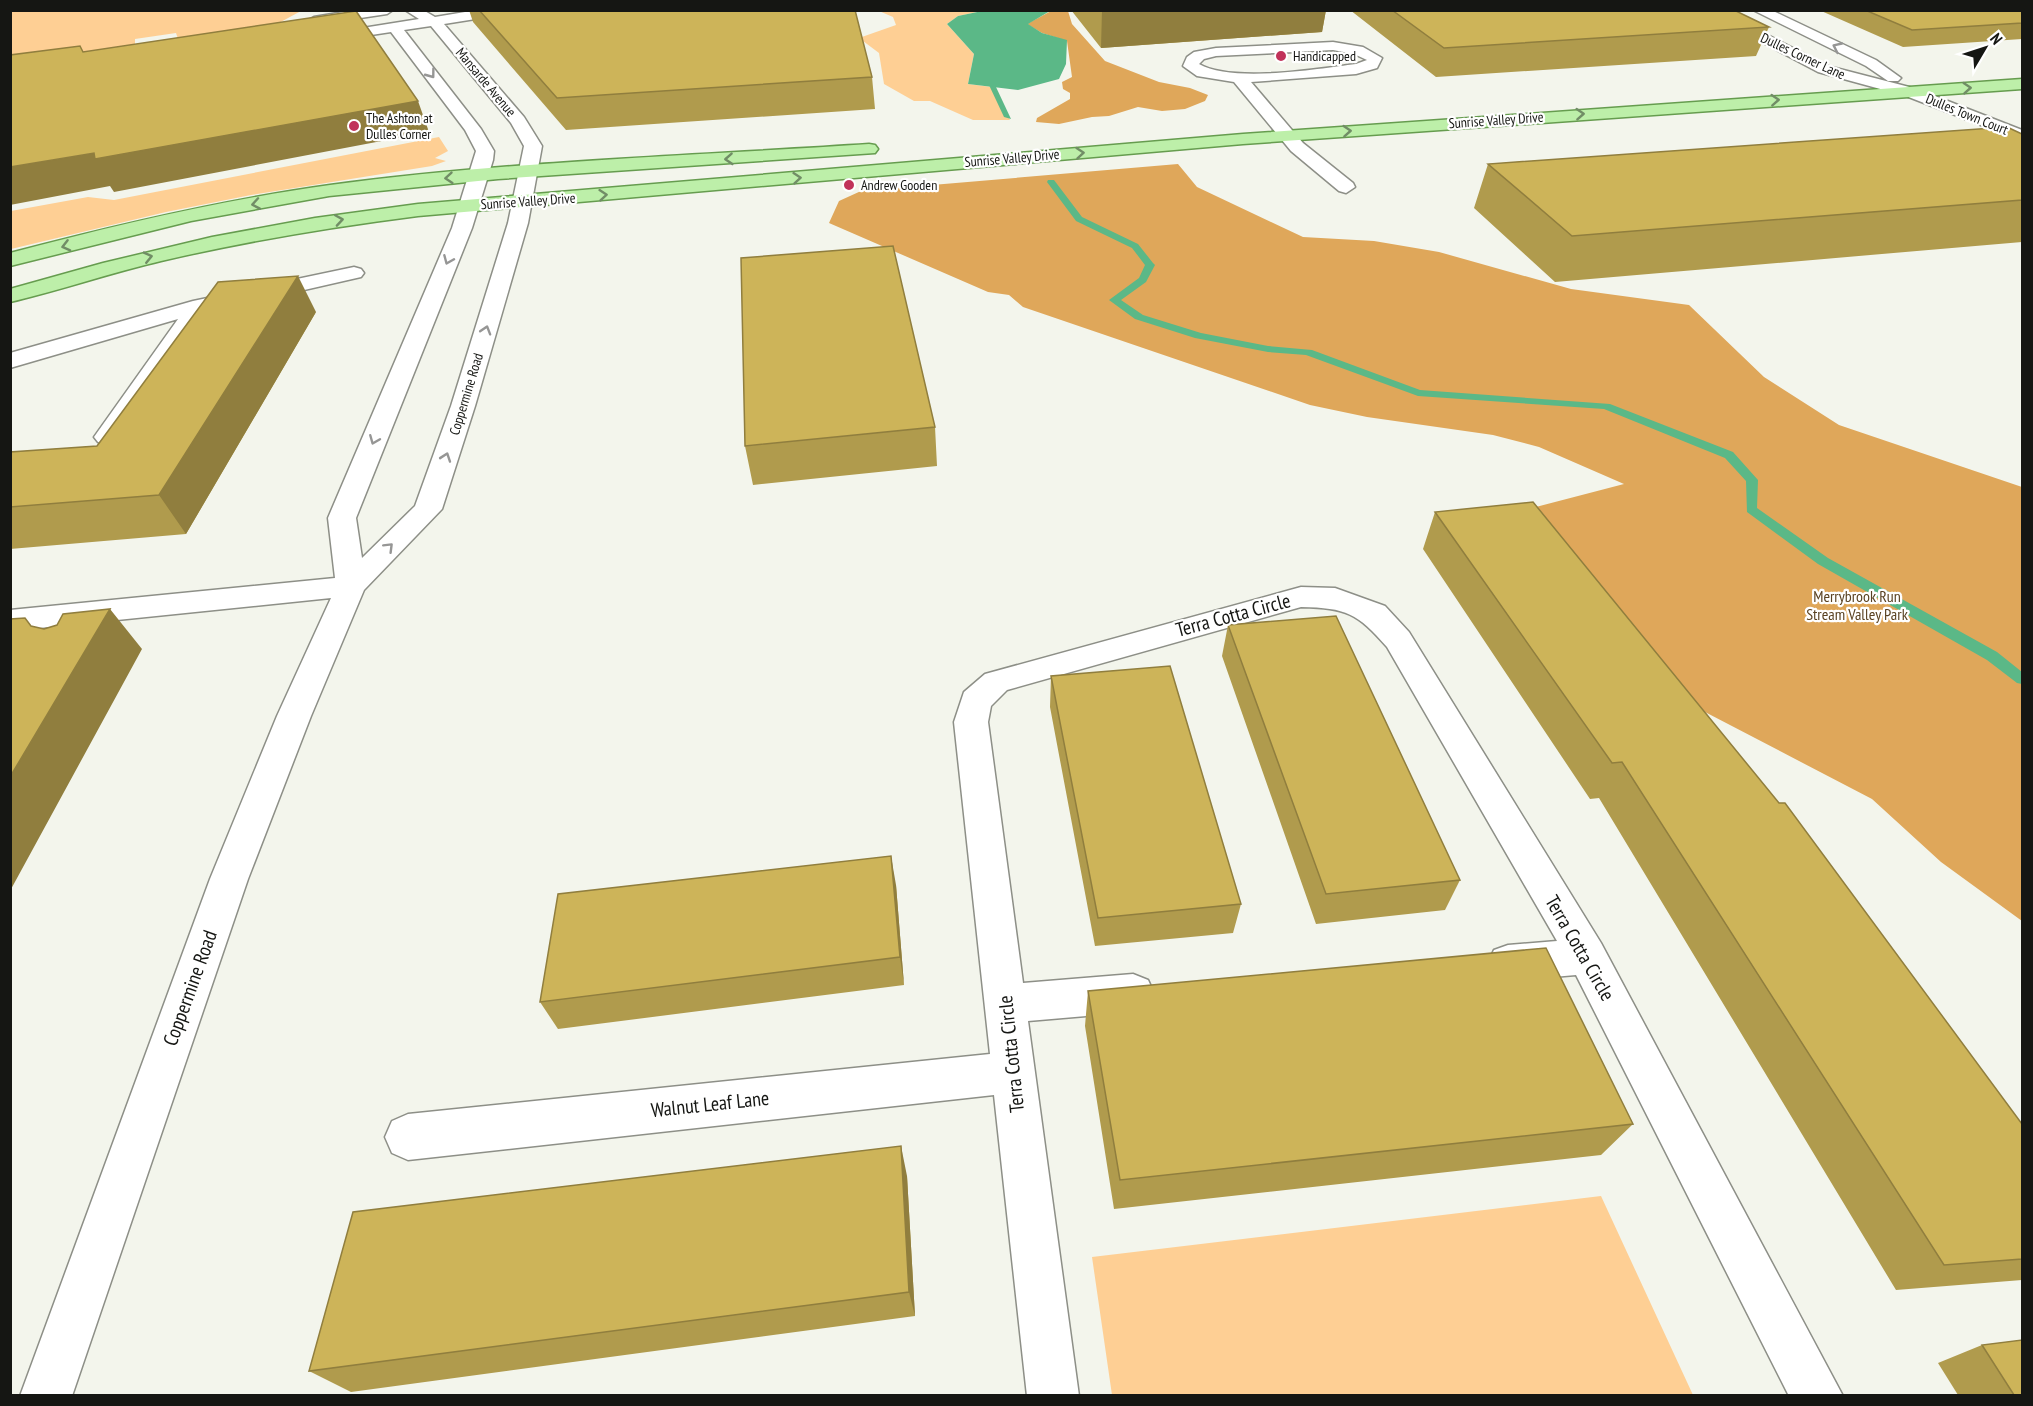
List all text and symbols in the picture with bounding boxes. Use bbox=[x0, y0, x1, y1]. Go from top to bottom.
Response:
north arrow bbox=[1955, 18, 2015, 78]
street label: Dulles Corner Lane bbox=[1758, 29, 1848, 84]
text: N bbox=[1986, 29, 2007, 48]
one-way arrow bbox=[1833, 43, 1844, 55]
street label: Mansarde Avenue bbox=[452, 44, 520, 120]
place label: Handicapped bbox=[1293, 47, 1356, 65]
marker: Handicapped bbox=[1274, 49, 1288, 63]
one-way arrow bbox=[424, 68, 435, 79]
one-way arrow bbox=[1962, 82, 1971, 95]
street label: Dulles Town Court bbox=[1923, 89, 2011, 139]
one-way arrow bbox=[1770, 94, 1779, 107]
street label: Sunrise Valley Drive bbox=[1448, 108, 1544, 132]
one-way arrow bbox=[1576, 108, 1585, 121]
place label: The Ashton at Dulles Corner bbox=[366, 109, 433, 143]
marker: The Ashton at Dulles Corner bbox=[347, 119, 361, 133]
one-way arrow bbox=[1342, 125, 1351, 138]
street label: Sunrise Valley Drive bbox=[964, 145, 1060, 171]
one-way arrow bbox=[1076, 147, 1085, 160]
one-way arrow bbox=[724, 152, 733, 165]
one-way arrow bbox=[445, 171, 454, 184]
one-way arrow bbox=[793, 172, 802, 185]
place label: Andrew Gooden bbox=[861, 176, 937, 194]
marker: Andrew Gooden bbox=[842, 178, 856, 192]
one-way arrow bbox=[598, 188, 607, 201]
street label: Sunrise Valley Drive bbox=[480, 189, 576, 213]
one-way arrow bbox=[251, 197, 261, 210]
one-way arrow bbox=[334, 215, 344, 227]
one-way arrow bbox=[61, 238, 71, 251]
one-way arrow bbox=[142, 252, 152, 265]
one-way arrow bbox=[443, 254, 455, 265]
one-way arrow bbox=[479, 325, 491, 335]
street label: Coppermine Road bbox=[445, 351, 487, 437]
one-way arrow bbox=[369, 434, 381, 445]
one-way arrow bbox=[438, 452, 451, 463]
one-way arrow bbox=[382, 544, 393, 555]
park label: Merrybrook Run Stream Valley Park bbox=[1806, 586, 1909, 624]
street label: Terra Cotta Circle bbox=[1173, 587, 1293, 643]
street label: Terra Cotta Circle bbox=[1539, 890, 1621, 1006]
street label: Coppermine Road bbox=[157, 927, 223, 1049]
street label: Terra Cotta Circle bbox=[992, 994, 1030, 1114]
street label: Walnut Leaf Lane bbox=[650, 1085, 770, 1123]

